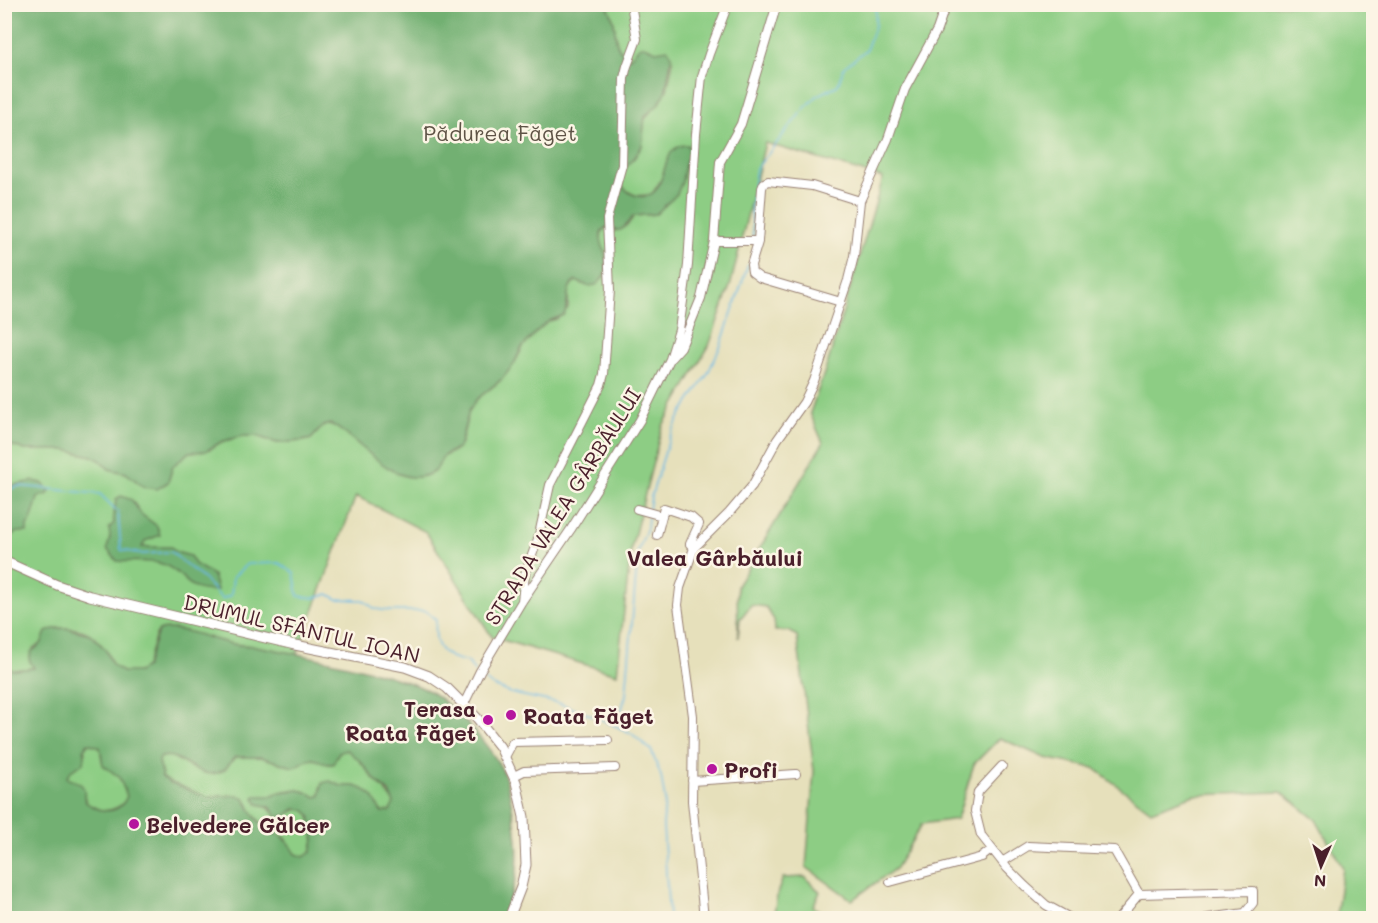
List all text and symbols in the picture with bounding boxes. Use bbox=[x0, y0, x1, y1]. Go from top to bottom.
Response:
park label: Pădurea Făget bbox=[423, 119, 577, 146]
street label: STRADA VALEA GÂRBĂULUI bbox=[478, 382, 646, 630]
district label: Valea Gârbăului bbox=[627, 543, 803, 572]
street label: DRUMUL SFÂNTUL IOAN bbox=[181, 588, 423, 668]
place label: Terasa Roata Făget bbox=[345, 695, 476, 746]
place label: Roata Făget bbox=[523, 702, 654, 729]
marker: Roata Făget bbox=[504, 708, 518, 722]
marker: Terasa Roata Făget bbox=[481, 713, 495, 727]
place label: Profi bbox=[724, 756, 778, 783]
marker: Profi bbox=[705, 762, 719, 776]
place label: Belvedere Gălcer bbox=[146, 811, 330, 838]
marker: Belvedere Gălcer bbox=[127, 817, 141, 831]
north arrow bbox=[1291, 836, 1351, 896]
text: N bbox=[1314, 871, 1327, 892]

